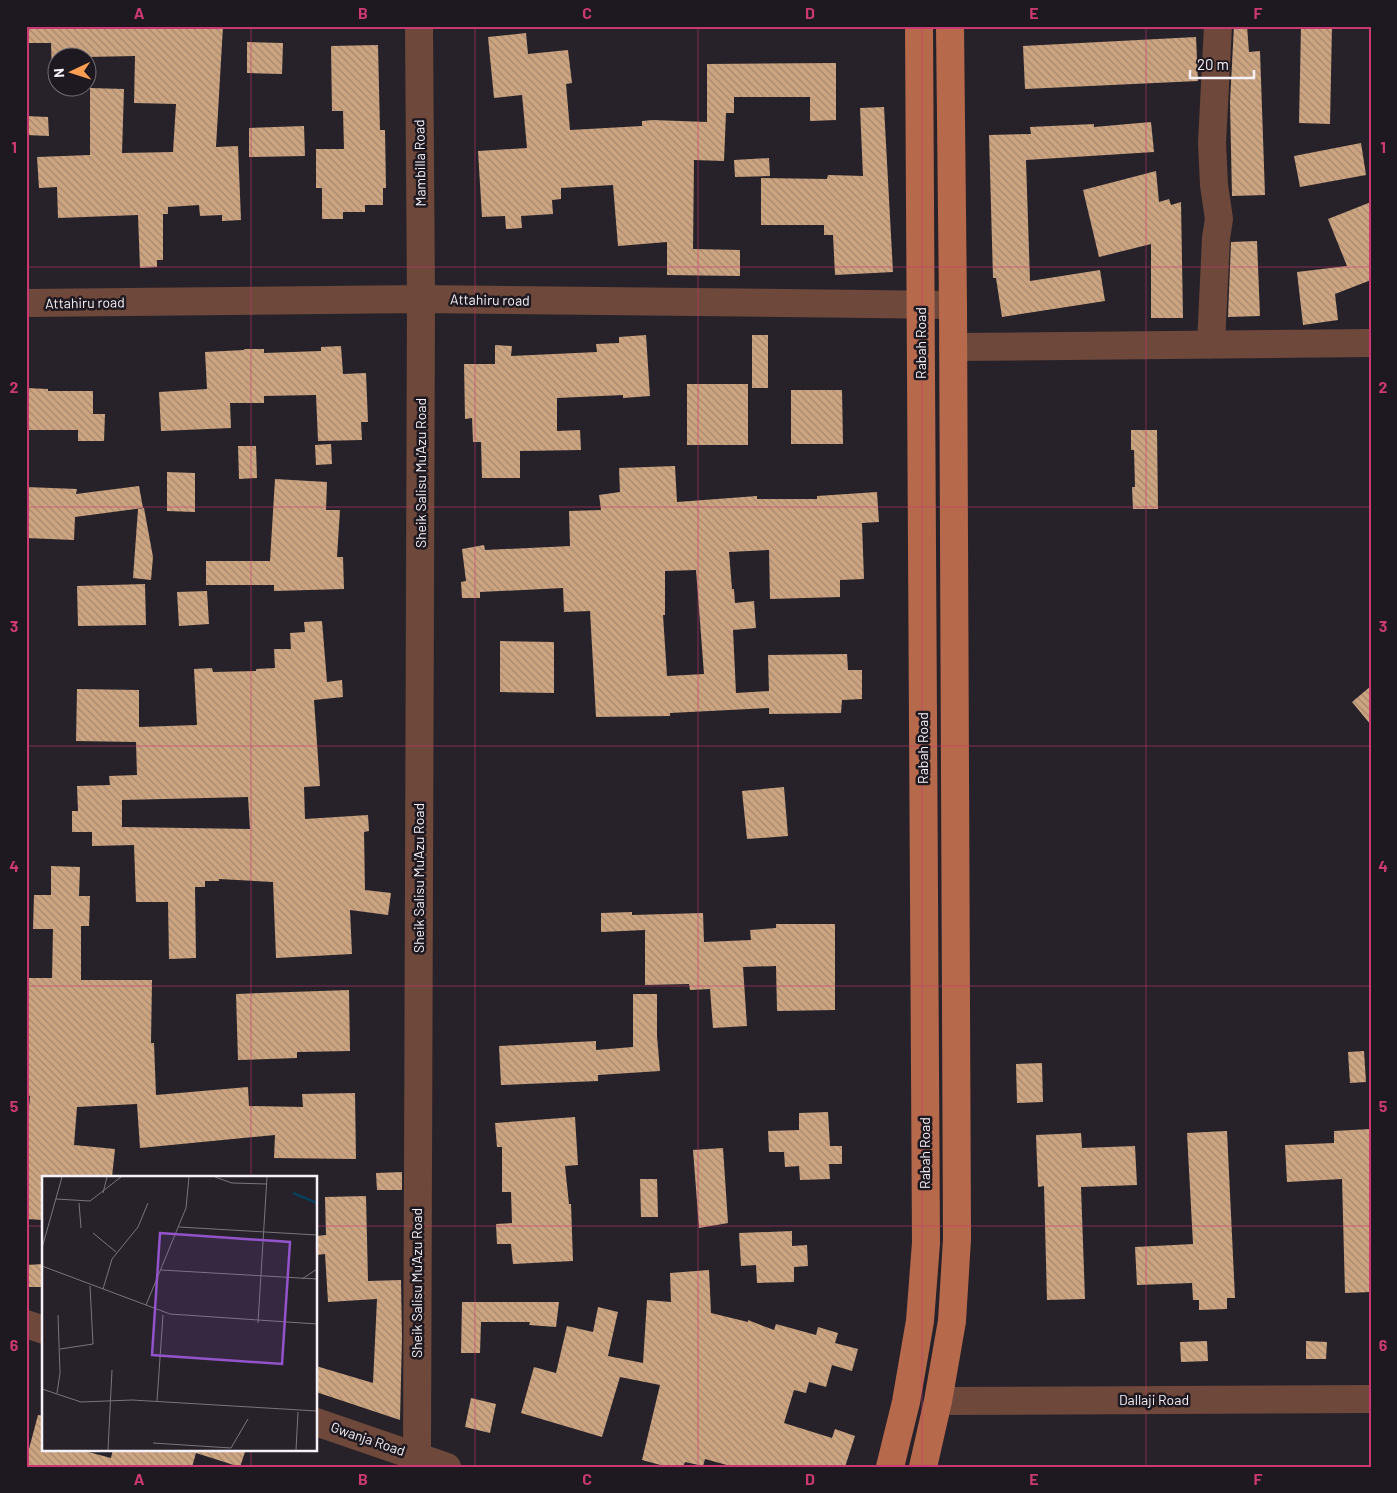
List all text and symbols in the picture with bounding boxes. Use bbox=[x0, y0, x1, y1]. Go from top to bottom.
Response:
text: A bbox=[134, 3, 145, 22]
text: B bbox=[358, 3, 368, 22]
text: C bbox=[582, 3, 592, 22]
text: D bbox=[805, 3, 815, 22]
text: E bbox=[1029, 3, 1039, 22]
text: F bbox=[1254, 3, 1263, 22]
north arrow bbox=[48, 48, 98, 98]
scale bar bbox=[1190, 48, 1253, 80]
text: 20 m bbox=[1197, 55, 1229, 73]
text: N bbox=[50, 68, 67, 78]
street label: Mambilla Road bbox=[410, 119, 429, 207]
text: 1 bbox=[11, 137, 17, 156]
text: 1 bbox=[1380, 137, 1386, 156]
street label: Attahiru road bbox=[450, 290, 530, 309]
street label: Attahiru road bbox=[45, 293, 125, 312]
street label: Rabah Road bbox=[912, 307, 929, 379]
text: 2 bbox=[10, 377, 19, 396]
text: 2 bbox=[1379, 377, 1388, 396]
street label: Sheik Salisu Mu'Azu Road bbox=[412, 398, 429, 548]
text: 3 bbox=[10, 616, 18, 635]
text: 3 bbox=[1379, 616, 1387, 635]
street label: Rabah Road bbox=[914, 712, 931, 784]
street label: Sheik Salisu Mu'Azu Road bbox=[410, 803, 427, 953]
text: 4 bbox=[9, 856, 19, 875]
text: 4 bbox=[1378, 856, 1388, 875]
text: 5 bbox=[10, 1096, 19, 1115]
text: 5 bbox=[1379, 1096, 1388, 1115]
street label: Rabah Road bbox=[916, 1117, 933, 1189]
inset map bbox=[42, 1176, 318, 1450]
street label: Sheik Salisu Mu'Azu Road bbox=[408, 1208, 425, 1358]
text: 6 bbox=[10, 1335, 19, 1354]
text: 6 bbox=[1379, 1335, 1388, 1354]
street label: Dallaji Road bbox=[1119, 1391, 1189, 1408]
street label: Gwanja Road bbox=[329, 1418, 408, 1459]
text: A bbox=[134, 1469, 145, 1488]
text: B bbox=[358, 1469, 368, 1488]
text: C bbox=[582, 1469, 592, 1488]
text: D bbox=[805, 1469, 815, 1488]
text: E bbox=[1029, 1469, 1039, 1488]
text: F bbox=[1254, 1469, 1263, 1488]

